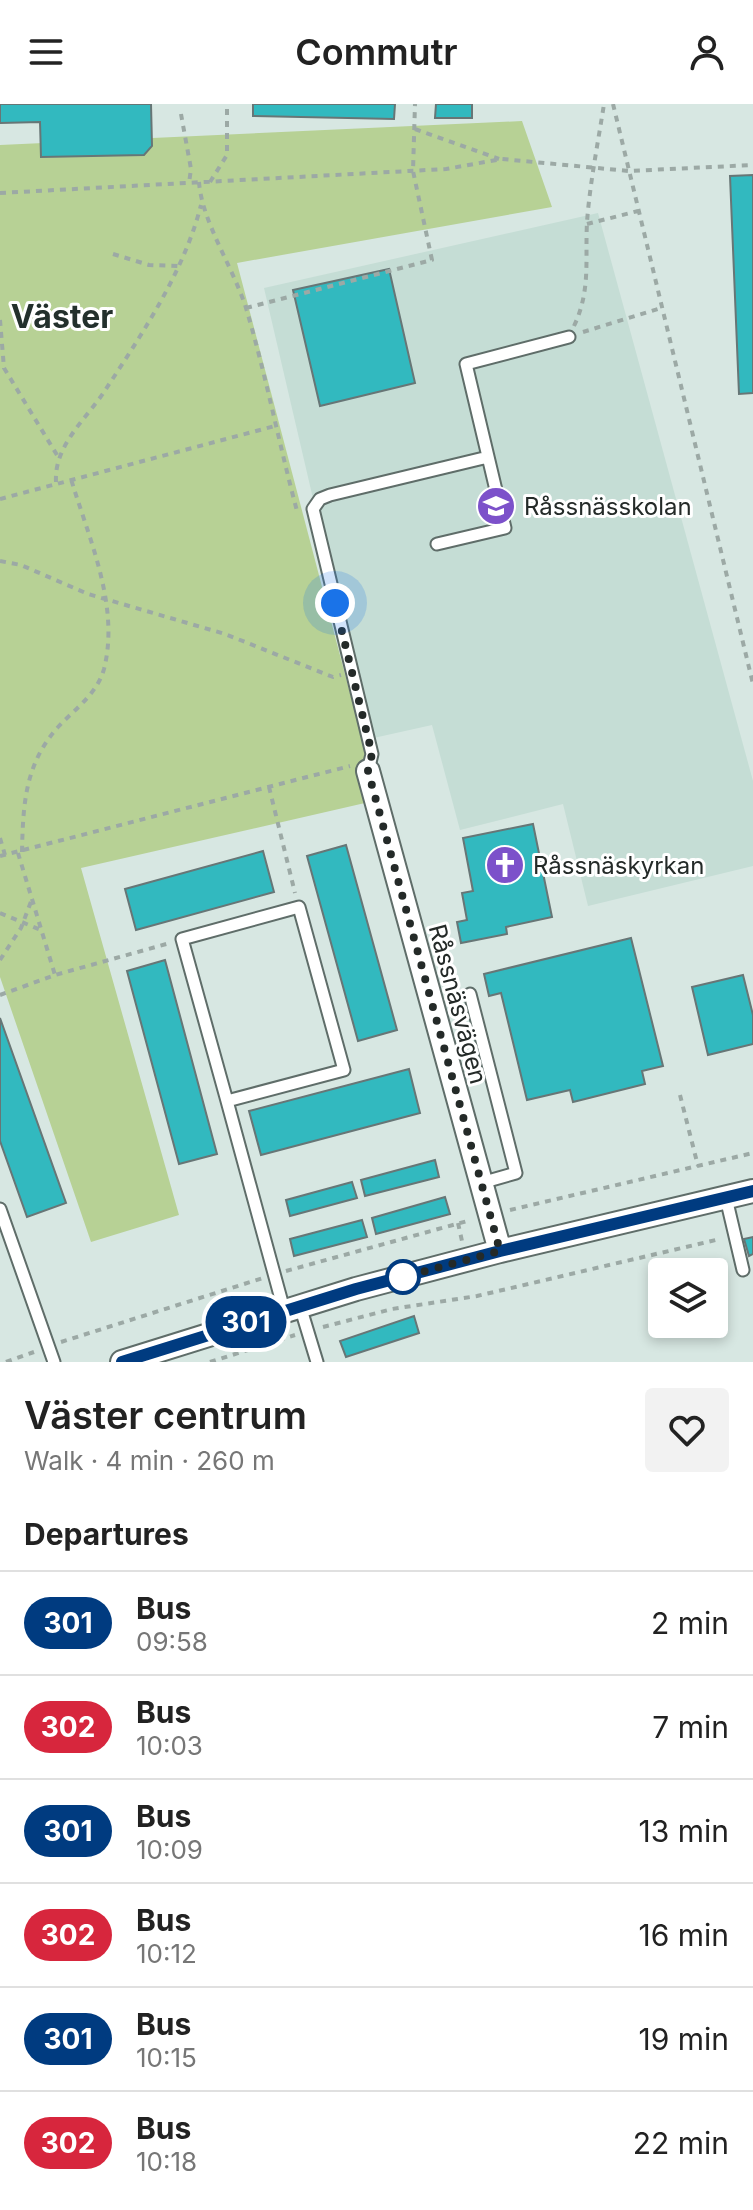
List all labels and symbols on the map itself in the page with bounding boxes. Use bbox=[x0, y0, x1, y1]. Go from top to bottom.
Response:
district label: Väster bbox=[11, 297, 113, 336]
school or university icon: Råssnässkolan bbox=[475, 485, 517, 527]
place label: Råssnässkolan bbox=[524, 492, 692, 521]
your location bbox=[315, 583, 355, 623]
church icon: Råssnäskyrkan bbox=[484, 844, 526, 886]
place label: Råssnäskyrkan bbox=[533, 851, 704, 880]
street label: Råssnäsvägen bbox=[423, 921, 493, 1087]
unlabelled marker bbox=[386, 1260, 420, 1294]
line badge: 301 bbox=[200, 1296, 292, 1348]

